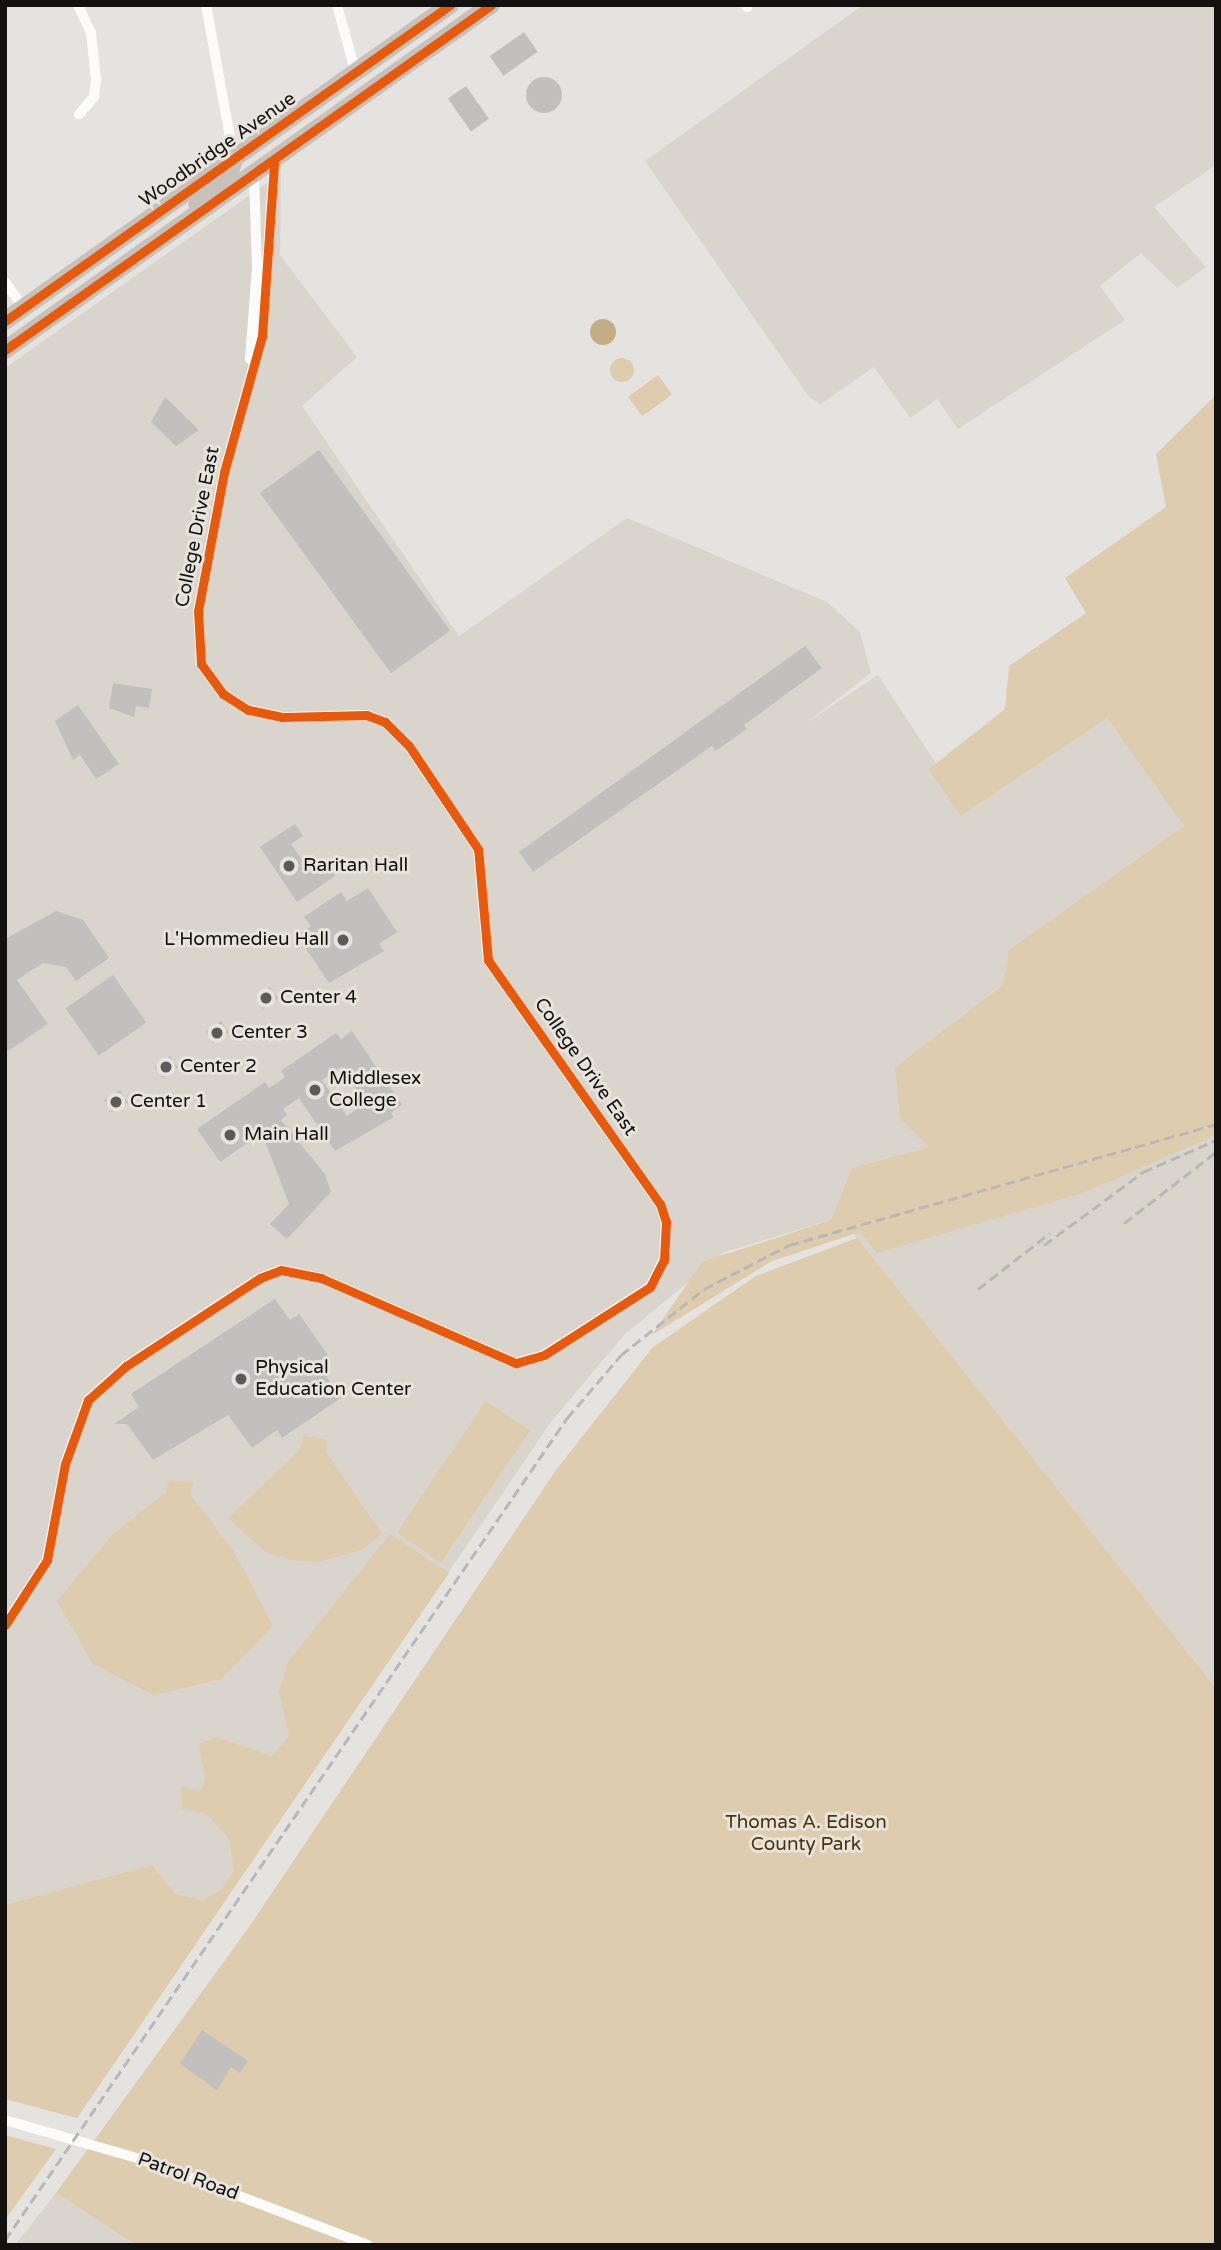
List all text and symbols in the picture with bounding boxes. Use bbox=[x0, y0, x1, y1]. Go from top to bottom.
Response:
street label: Woodbridge Avenue bbox=[136, 88, 300, 212]
street label: College Drive East bbox=[171, 445, 225, 609]
place label: Raritan Hall bbox=[303, 855, 408, 877]
marker: Raritan Hall bbox=[281, 858, 297, 874]
place label: L'Hommedieu Hall bbox=[164, 929, 329, 951]
marker: L'Hommedieu Hall bbox=[335, 932, 351, 948]
place label: Center 4 bbox=[280, 987, 357, 1009]
marker: Center 4 bbox=[258, 990, 274, 1006]
street label: College Drive East bbox=[529, 994, 641, 1140]
place label: Center 3 bbox=[231, 1022, 308, 1044]
marker: Center 3 bbox=[209, 1025, 225, 1041]
place label: Center 2 bbox=[180, 1056, 257, 1078]
marker: Center 2 bbox=[158, 1059, 174, 1075]
place label: Middlesex College bbox=[329, 1068, 421, 1112]
marker: Middlesex College bbox=[307, 1082, 323, 1098]
place label: Center 1 bbox=[130, 1091, 207, 1113]
marker: Center 1 bbox=[108, 1094, 124, 1110]
place label: Main Hall bbox=[244, 1124, 329, 1146]
marker: Main Hall bbox=[222, 1127, 238, 1143]
place label: Physical Education Center bbox=[255, 1357, 411, 1401]
marker: Physical Education Center bbox=[233, 1371, 249, 1387]
park label: Thomas A. Edison County Park bbox=[725, 1812, 887, 1856]
street label: Patrol Road bbox=[134, 2148, 242, 2206]

